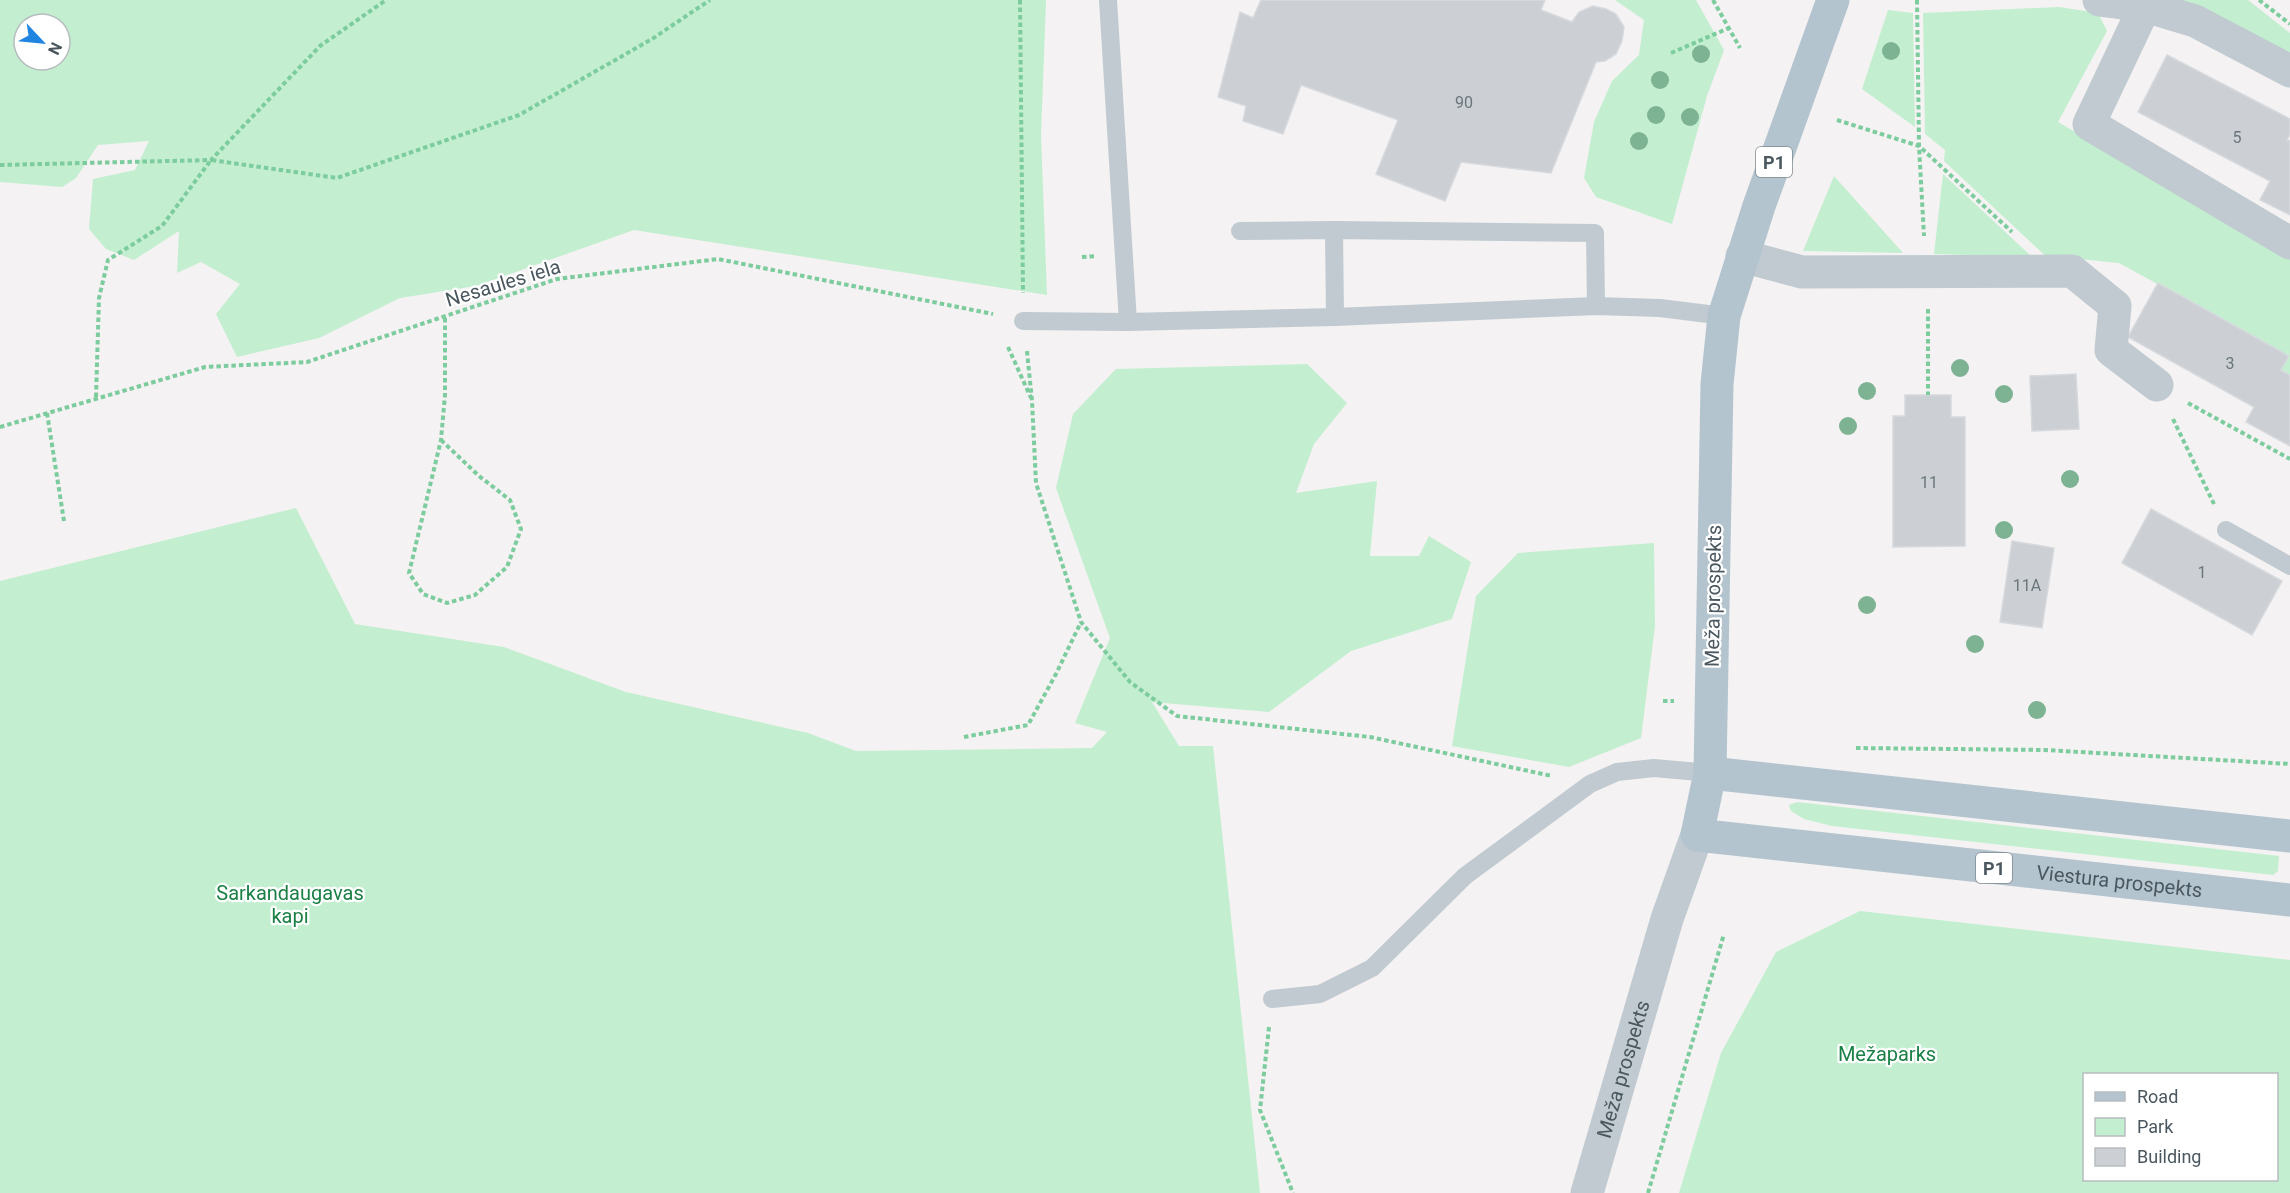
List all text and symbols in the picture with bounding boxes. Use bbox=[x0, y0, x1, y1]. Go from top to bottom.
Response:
north arrow bbox=[12, 12, 72, 72]
text: N bbox=[44, 39, 66, 58]
house number: 90 bbox=[1455, 93, 1473, 112]
house number: 5 bbox=[2233, 128, 2242, 147]
road number: P1 bbox=[1756, 147, 1792, 177]
street label: Nesaules iela bbox=[443, 254, 563, 312]
house number: 3 bbox=[2226, 354, 2235, 373]
house number: 11 bbox=[1920, 473, 1938, 492]
street label: Meža prospekts bbox=[1700, 525, 1726, 667]
house number: 1 bbox=[2198, 563, 2207, 582]
house number: 11A bbox=[2013, 576, 2042, 595]
road number: P1 bbox=[1976, 853, 2012, 883]
street label: Viestura prospekts bbox=[2035, 860, 2204, 902]
park label: Sarkandaugavas kapi bbox=[216, 881, 364, 928]
street label: Meža prospekts bbox=[1592, 998, 1655, 1141]
park label: Mežaparks bbox=[1838, 1042, 1936, 1066]
legend bbox=[2083, 1073, 2278, 1181]
text: Road bbox=[2137, 1086, 2178, 1107]
text: Park bbox=[2137, 1116, 2174, 1137]
text: Building bbox=[2137, 1146, 2201, 1167]

